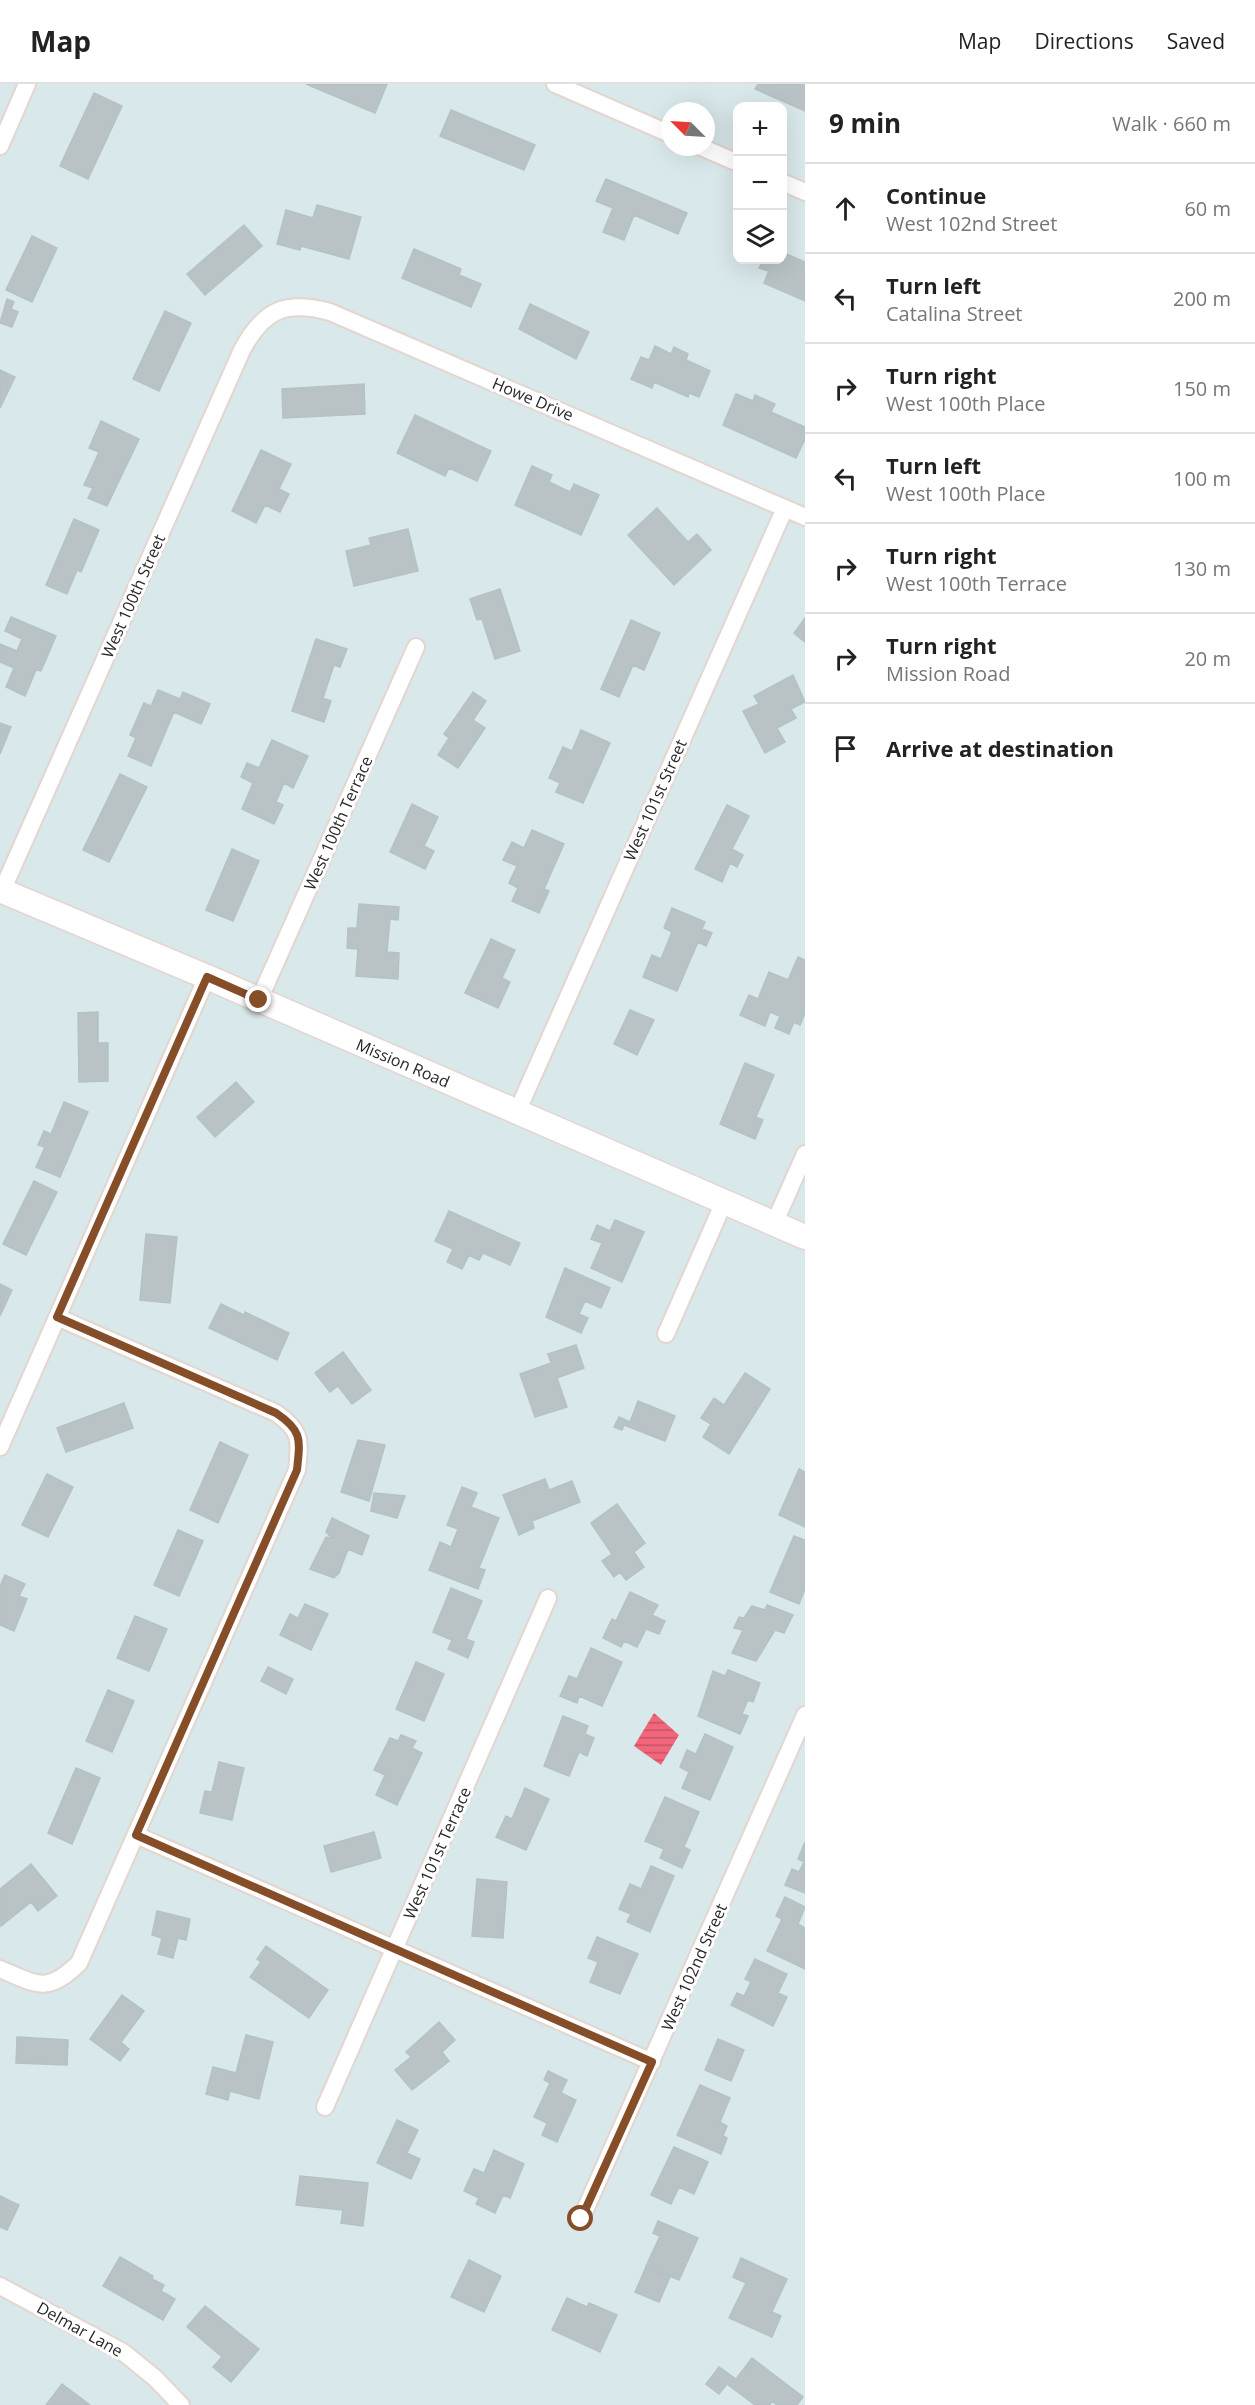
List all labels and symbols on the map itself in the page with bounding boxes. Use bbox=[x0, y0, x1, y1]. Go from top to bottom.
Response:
north arrow bbox=[661, 102, 715, 156]
street label: Howe Drive bbox=[489, 372, 577, 426]
street label: West 100th Street bbox=[96, 530, 170, 661]
street label: West 101st Street bbox=[618, 735, 692, 864]
street label: West 100th Terrace bbox=[299, 752, 377, 894]
route end bbox=[245, 986, 271, 1012]
street label: Mission Road bbox=[353, 1033, 453, 1093]
street label: West 101st Terrace bbox=[398, 1783, 476, 1923]
street label: West 102nd Street bbox=[656, 1900, 732, 2034]
route start bbox=[567, 2205, 593, 2231]
street label: Delmar Lane bbox=[33, 2296, 127, 2362]

